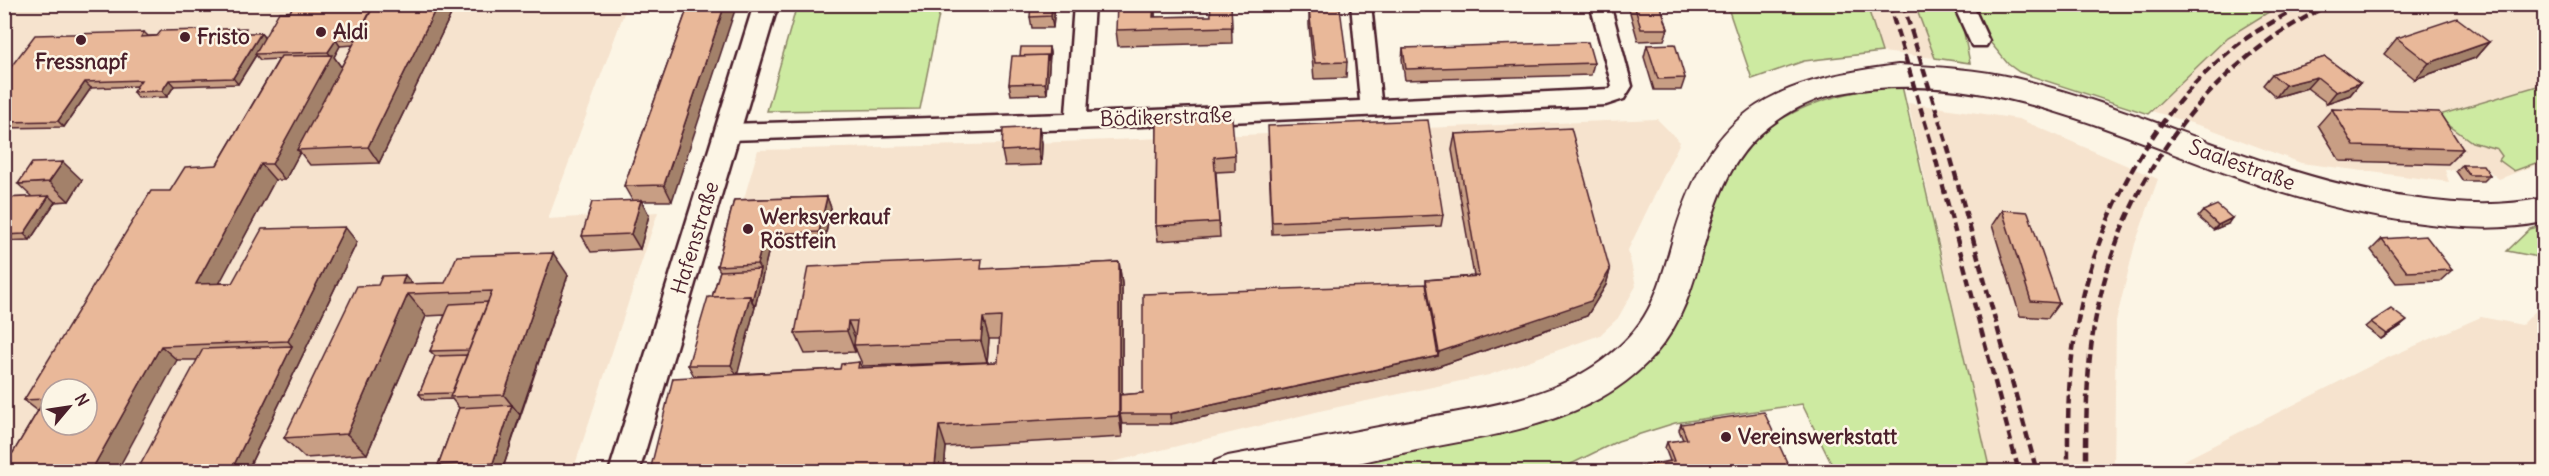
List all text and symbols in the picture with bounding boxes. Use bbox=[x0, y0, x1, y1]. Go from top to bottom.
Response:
place label: Aldi bbox=[333, 18, 368, 45]
place label: Fristo bbox=[197, 23, 250, 50]
marker: Aldi bbox=[314, 25, 328, 39]
marker: Fristo bbox=[178, 30, 192, 44]
marker: Fressnapf bbox=[74, 33, 88, 47]
place label: Fressnapf bbox=[35, 48, 128, 75]
street label: Bödikerstraße bbox=[1099, 101, 1233, 132]
street label: Saalestraße bbox=[2185, 133, 2299, 196]
street label: Hafenstraße bbox=[665, 178, 724, 298]
place label: Werksverkauf Röstfein bbox=[760, 203, 891, 254]
marker: Werksverkauf Röstfein bbox=[741, 222, 755, 236]
north arrow bbox=[39, 377, 99, 437]
text: N bbox=[71, 390, 94, 409]
place label: Vereinswerkstatt bbox=[1738, 423, 1898, 450]
marker: Vereinswerkstatt bbox=[1719, 430, 1733, 444]

